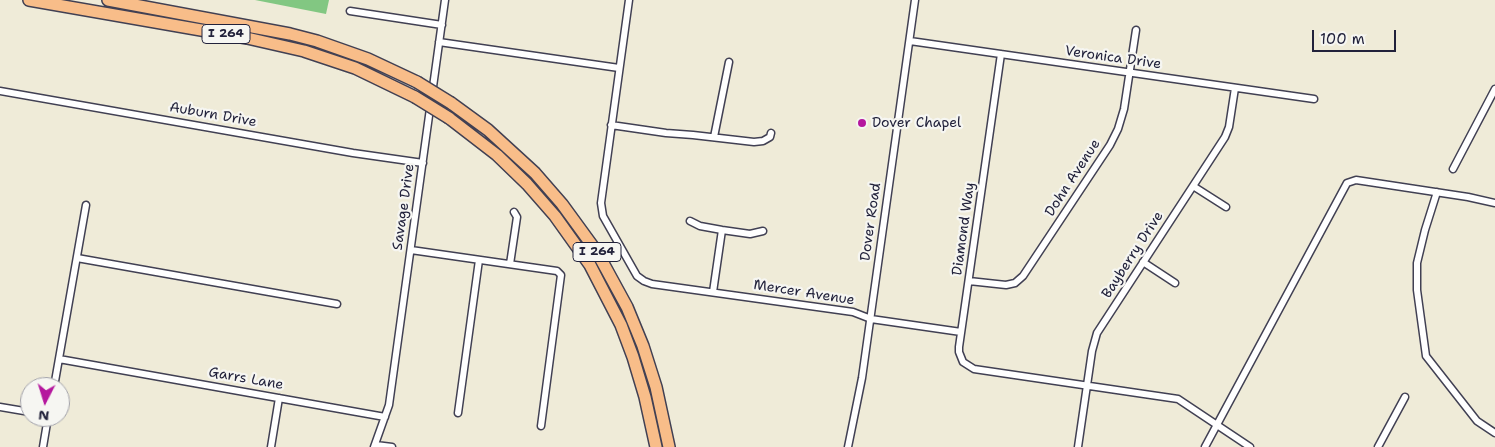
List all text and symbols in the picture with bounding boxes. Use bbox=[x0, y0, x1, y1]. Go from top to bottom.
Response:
scale bar bbox=[1315, 20, 1399, 52]
road number: I 264 bbox=[202, 24, 250, 44]
text: 100 m bbox=[1320, 29, 1365, 49]
street label: Veronica Drive bbox=[1064, 43, 1162, 73]
street label: Auburn Drive bbox=[168, 99, 258, 131]
place label: Dover Chapel bbox=[872, 115, 961, 131]
marker: Dover Chapel bbox=[856, 117, 868, 129]
street label: Dohn Avenue bbox=[1042, 136, 1104, 220]
street label: Savage Drive bbox=[390, 163, 418, 251]
street label: Diamond Way bbox=[949, 181, 979, 277]
street label: Dover Road bbox=[857, 182, 885, 262]
street label: Bayberry Drive bbox=[1099, 208, 1167, 302]
road number: I 264 bbox=[573, 242, 621, 262]
street label: Mercer Avenue bbox=[752, 277, 856, 309]
street label: Garrs Lane bbox=[207, 364, 285, 394]
north arrow bbox=[20, 377, 70, 427]
text: N bbox=[37, 406, 50, 425]

